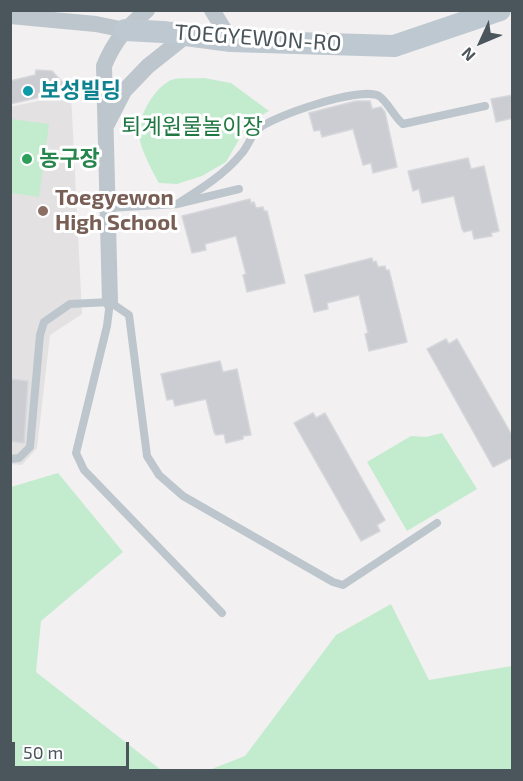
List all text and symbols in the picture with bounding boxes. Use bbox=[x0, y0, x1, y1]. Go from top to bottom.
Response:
north arrow bbox=[451, 12, 511, 72]
street label: TOEGYEWON-RO bbox=[174, 19, 342, 57]
text: N bbox=[457, 44, 479, 66]
place label: 보성빌딩 bbox=[40, 78, 121, 104]
marker: 보성빌딩 bbox=[21, 84, 35, 98]
park label: 퇴계원물놀이장 bbox=[121, 114, 263, 140]
place label: 농구장 bbox=[39, 146, 100, 172]
marker: 농구장 bbox=[20, 152, 34, 166]
place label: Toegyewon High School bbox=[55, 185, 178, 236]
marker: Toegyewon High School bbox=[36, 204, 50, 218]
scale bar bbox=[15, 730, 132, 768]
text: 50 m bbox=[23, 741, 63, 763]

